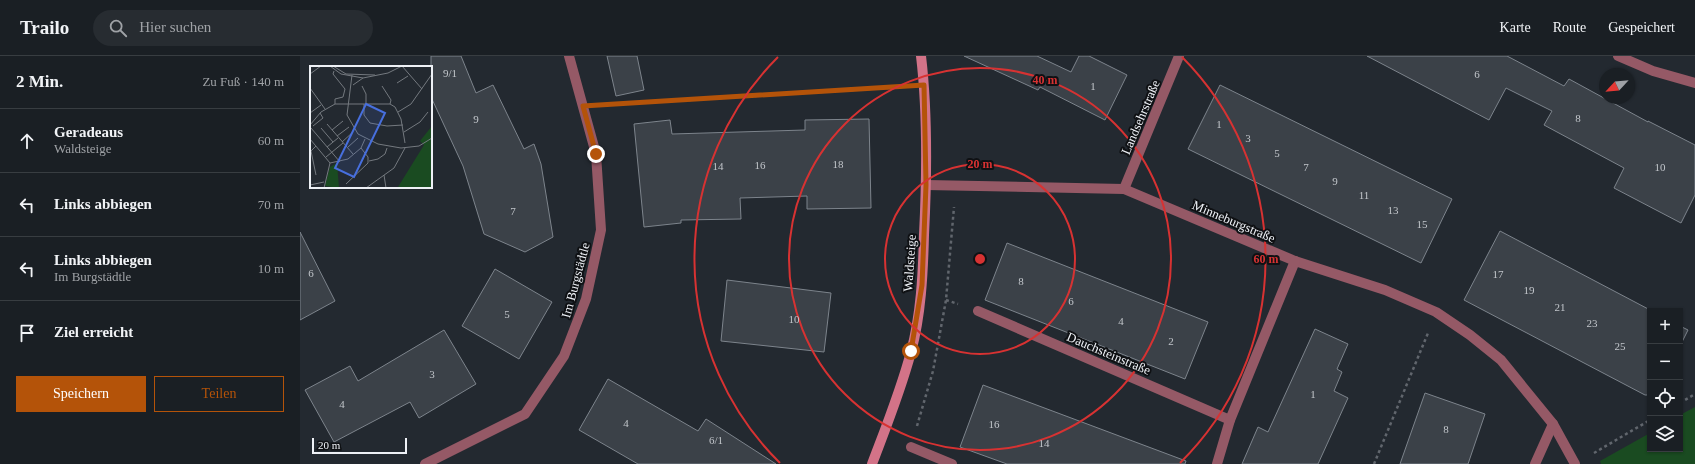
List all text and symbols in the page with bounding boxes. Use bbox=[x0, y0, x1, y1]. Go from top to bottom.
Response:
search box bbox=[93, 10, 373, 46]
text: Trailo bbox=[20, 17, 69, 38]
icon: search bbox=[107, 17, 129, 39]
text: Hier suchen bbox=[139, 19, 211, 35]
text: Karte bbox=[1500, 20, 1531, 35]
text: Route bbox=[1553, 20, 1586, 35]
text: Gespeichert bbox=[1608, 20, 1675, 35]
inset map bbox=[310, 66, 432, 188]
house number: 9/1 bbox=[443, 67, 457, 79]
house number: 6 bbox=[1474, 68, 1480, 80]
north arrow bbox=[1599, 68, 1635, 104]
text: 2 Min. bbox=[16, 72, 63, 91]
text: 40 m bbox=[1033, 73, 1058, 87]
text: Zu Fuß · 140 m bbox=[202, 74, 284, 89]
street label: Landsehrstraße bbox=[1118, 78, 1163, 157]
house number: 1 bbox=[1090, 80, 1096, 92]
house number: 8 bbox=[1575, 112, 1581, 124]
house number: 9 bbox=[473, 113, 479, 125]
house number: 1 bbox=[1216, 118, 1222, 130]
text: Geradeaus bbox=[54, 124, 123, 140]
icon: ahead bbox=[16, 130, 38, 152]
house number: 3 bbox=[1245, 132, 1251, 144]
text: 60 m bbox=[258, 133, 284, 148]
text: Waldsteige bbox=[54, 141, 111, 156]
route end bbox=[587, 145, 605, 163]
house number: 5 bbox=[1274, 147, 1280, 159]
text: 20 m bbox=[968, 157, 993, 171]
house number: 18 bbox=[833, 158, 844, 170]
house number: 16 bbox=[755, 159, 766, 171]
house number: 14 bbox=[713, 160, 724, 172]
house number: 7 bbox=[1303, 161, 1309, 173]
house number: 10 bbox=[1655, 161, 1666, 173]
house number: 9 bbox=[1332, 175, 1338, 187]
house number: 11 bbox=[1359, 189, 1369, 201]
icon: left bbox=[16, 194, 38, 216]
text: Links abbiegen bbox=[54, 196, 152, 212]
text: 70 m bbox=[258, 197, 284, 212]
street label: Minneburgstraße bbox=[1190, 197, 1278, 246]
house number: 13 bbox=[1388, 204, 1399, 216]
house number: 7 bbox=[510, 205, 516, 217]
house number: 15 bbox=[1417, 218, 1428, 230]
street label: Waldsteige bbox=[900, 234, 919, 292]
street label: Im Burgstädtle bbox=[558, 241, 593, 319]
text: Links abbiegen bbox=[54, 252, 152, 268]
centre of rings bbox=[973, 252, 987, 266]
text: 60 m bbox=[1254, 252, 1279, 266]
icon: left bbox=[16, 258, 38, 280]
text: 10 m bbox=[258, 261, 284, 276]
house number: 6 bbox=[308, 267, 314, 279]
house number: 17 bbox=[1493, 268, 1504, 280]
text: Im Burgstädtle bbox=[54, 269, 131, 284]
house number: 8 bbox=[1018, 275, 1024, 287]
house number: 19 bbox=[1524, 284, 1535, 296]
house number: 6 bbox=[1068, 295, 1074, 307]
house number: 21 bbox=[1555, 301, 1566, 313]
house number: 5 bbox=[504, 308, 510, 320]
map controls bbox=[1647, 308, 1683, 452]
button: + bbox=[1647, 308, 1683, 344]
house number: 10 bbox=[789, 313, 800, 325]
house number: 4 bbox=[1118, 315, 1124, 327]
house number: 23 bbox=[1587, 317, 1598, 329]
icon: arrive bbox=[16, 322, 38, 344]
text: Ziel erreicht bbox=[54, 324, 133, 340]
street label: Dauchsteinstraße bbox=[1065, 329, 1153, 378]
house number: 2 bbox=[1168, 335, 1174, 347]
house number: 25 bbox=[1615, 340, 1626, 352]
route start bbox=[902, 342, 920, 360]
button: − bbox=[1647, 344, 1683, 380]
house number: 3 bbox=[429, 368, 435, 380]
button: Speichern bbox=[16, 376, 146, 412]
button: Teilen bbox=[154, 376, 284, 412]
button: locate bbox=[1647, 380, 1683, 416]
house number: 1 bbox=[1310, 388, 1316, 400]
house number: 4 bbox=[339, 398, 345, 410]
button: layers bbox=[1647, 416, 1683, 452]
house number: 4 bbox=[623, 417, 629, 429]
house number: 16 bbox=[989, 418, 1000, 430]
house number: 8 bbox=[1443, 423, 1449, 435]
house number: 6/1 bbox=[709, 434, 723, 446]
scale bar bbox=[312, 436, 407, 455]
house number: 14 bbox=[1039, 437, 1050, 449]
text: 20 m bbox=[318, 439, 340, 451]

